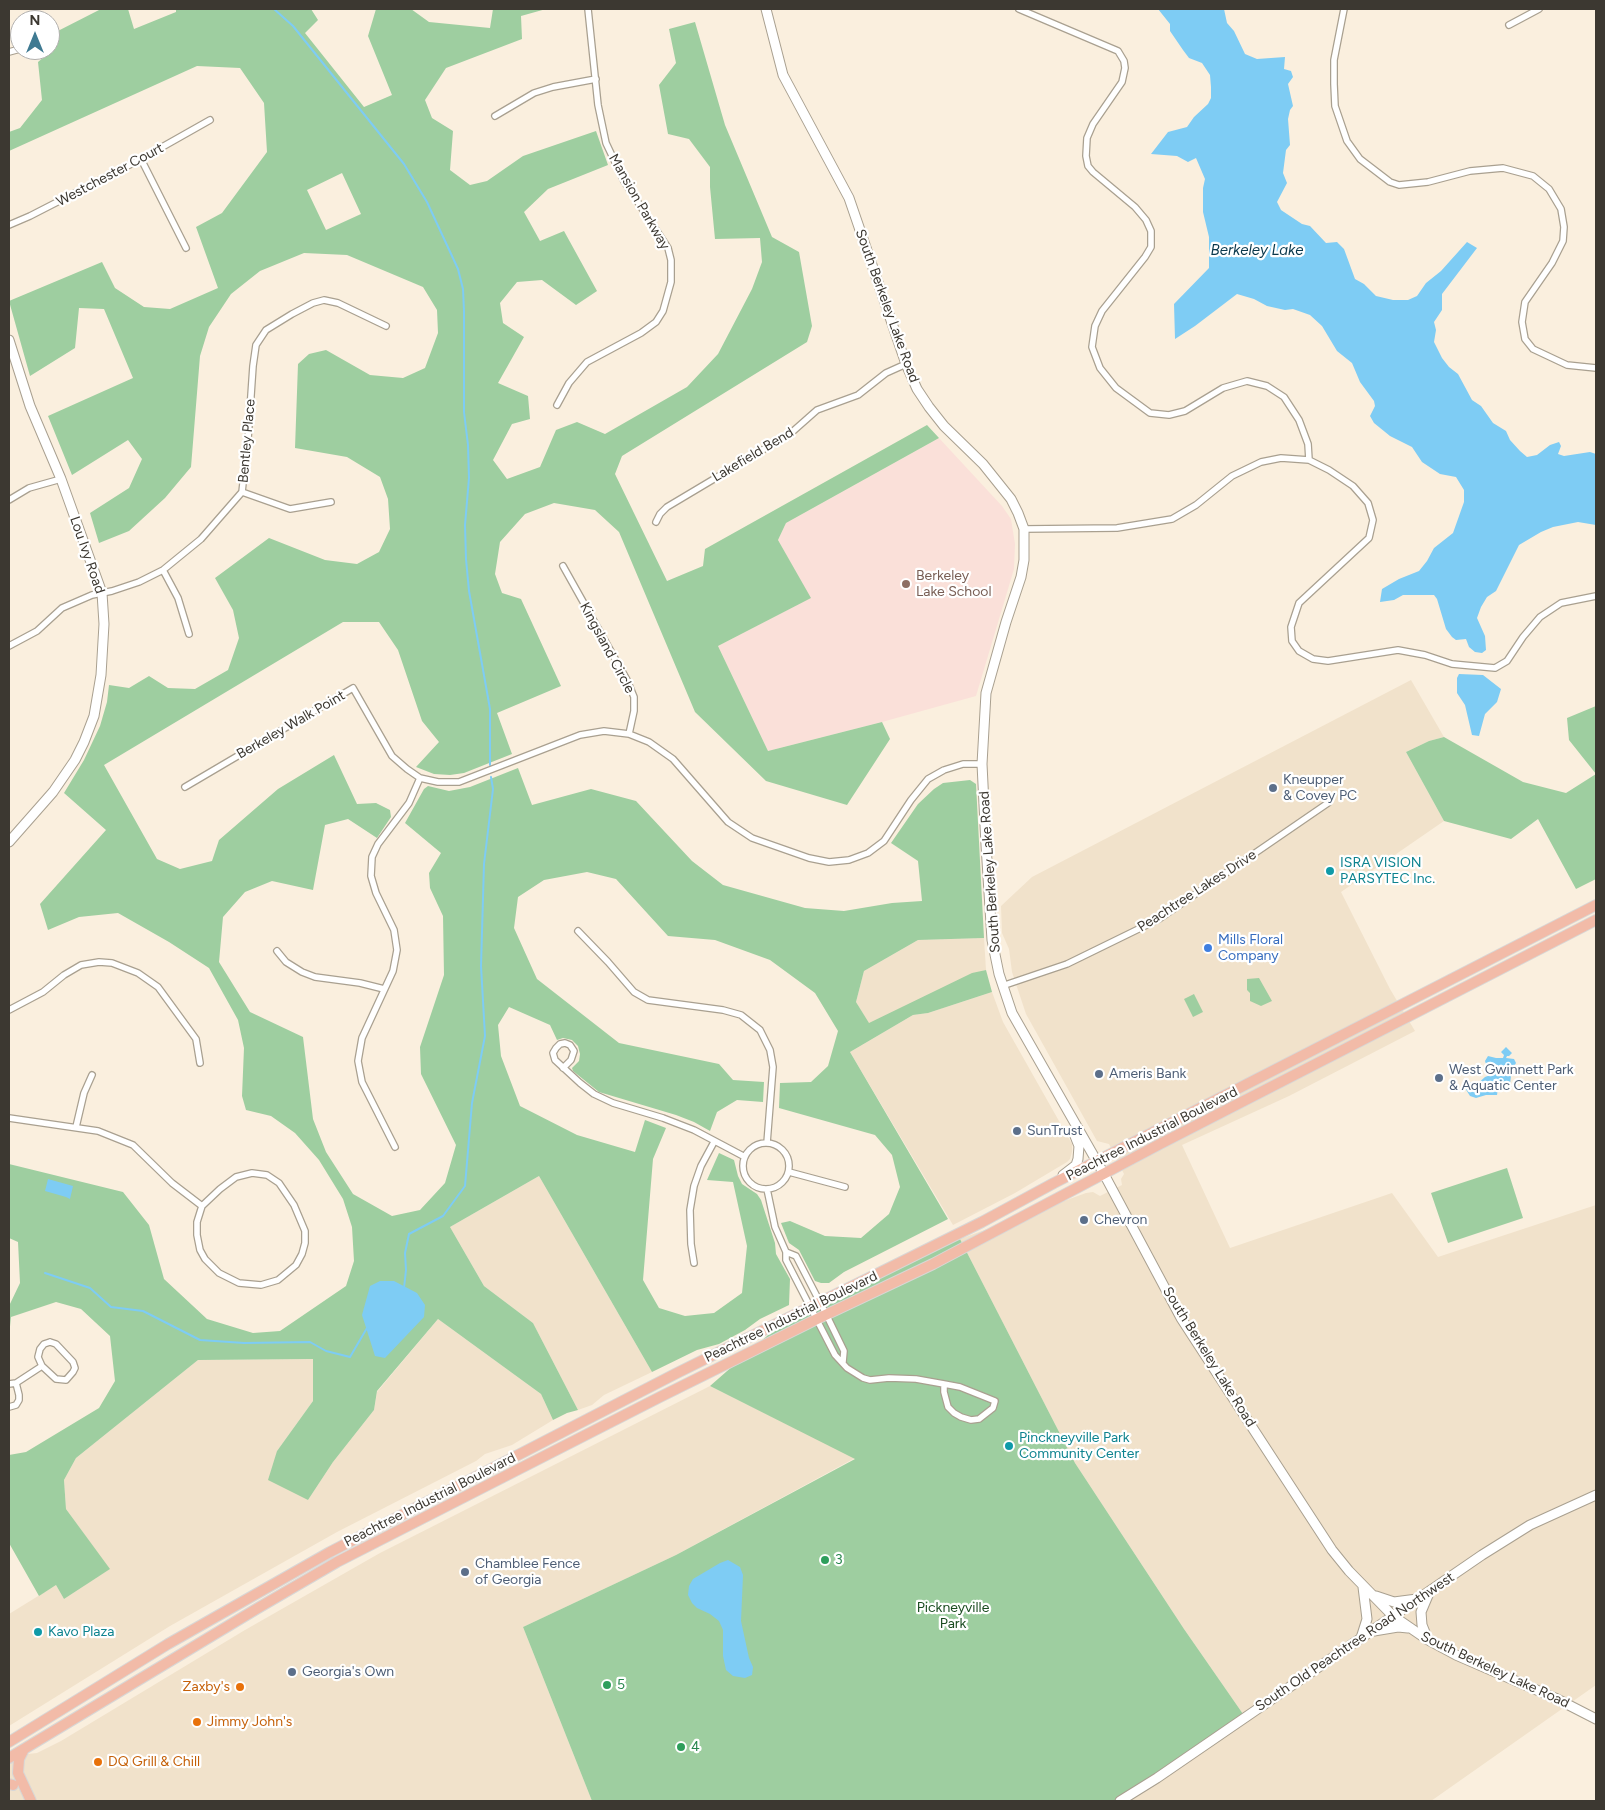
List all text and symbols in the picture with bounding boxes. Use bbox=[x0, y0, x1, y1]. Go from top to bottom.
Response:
north arrow bbox=[10, 10, 60, 60]
text: N bbox=[30, 12, 40, 29]
street label: Westchester Court bbox=[54, 140, 166, 210]
street label: Mansion Parkway bbox=[605, 151, 673, 253]
street label: South Berkeley Lake Road bbox=[851, 227, 923, 385]
water label: Berkeley Lake bbox=[1211, 242, 1303, 260]
street label: Bentley Place bbox=[235, 398, 259, 484]
street label: Lakefield Bend bbox=[709, 424, 797, 486]
street label: Lou Ivy Road bbox=[66, 514, 108, 596]
place label: Berkeley Lake School bbox=[916, 568, 991, 600]
marker: Berkeley Lake School bbox=[900, 578, 912, 590]
street label: Kingsland Circle bbox=[576, 600, 638, 696]
street label: Berkeley Walk Point bbox=[234, 687, 348, 763]
place label: Kneupper & Covey PC bbox=[1283, 772, 1357, 804]
marker: Kneupper & Covey PC bbox=[1267, 782, 1279, 794]
street label: South Berkeley Lake Road bbox=[976, 791, 1004, 953]
street label: Peachtree Lakes Drive bbox=[1135, 846, 1259, 936]
place label: ISRA VISION PARSYTEC Inc. bbox=[1340, 855, 1435, 888]
marker: ISRA VISION PARSYTEC Inc. bbox=[1324, 865, 1336, 877]
place label: Mills Floral Company bbox=[1218, 932, 1283, 964]
marker: Mills Floral Company bbox=[1202, 942, 1214, 954]
place label: West Gwinnett Park & Aquatic Center bbox=[1449, 1062, 1574, 1094]
place label: Ameris Bank bbox=[1109, 1066, 1186, 1082]
marker: Ameris Bank bbox=[1093, 1068, 1105, 1080]
marker: West Gwinnett Park & Aquatic Center bbox=[1433, 1072, 1445, 1084]
street label: Peachtree Industrial Boulevard bbox=[1063, 1083, 1241, 1185]
place label: SunTrust bbox=[1027, 1123, 1083, 1139]
marker: SunTrust bbox=[1011, 1125, 1023, 1137]
place label: Chevron bbox=[1094, 1212, 1147, 1228]
marker: Chevron bbox=[1078, 1214, 1090, 1226]
street label: Peachtree Industrial Boulevard bbox=[702, 1268, 880, 1366]
street label: South Berkeley Lake Road bbox=[1159, 1284, 1259, 1430]
place label: Pinckneyville Park Community Center bbox=[1019, 1430, 1139, 1462]
marker: Pinckneyville Park Community Center bbox=[1003, 1440, 1015, 1452]
street label: Peachtree Industrial Boulevard bbox=[341, 1449, 519, 1551]
place label: 3 bbox=[835, 1552, 843, 1568]
marker: 3 bbox=[819, 1554, 831, 1566]
place label: Chamblee Fence of Georgia bbox=[475, 1556, 580, 1588]
marker: Chamblee Fence of Georgia bbox=[459, 1566, 471, 1578]
street label: South Old Peachtree Road Northwest bbox=[1252, 1569, 1458, 1715]
park label: Pickneyville Park bbox=[917, 1600, 989, 1632]
place label: Kavo Plaza bbox=[48, 1624, 114, 1640]
marker: Kavo Plaza bbox=[32, 1626, 44, 1638]
street label: South Berkeley Lake Road bbox=[1418, 1628, 1572, 1712]
place label: Georgia's Own bbox=[302, 1664, 394, 1680]
marker: Georgia's Own bbox=[286, 1666, 298, 1678]
place label: 5 bbox=[617, 1677, 625, 1693]
place label: Zaxby's bbox=[183, 1679, 230, 1695]
marker: 5 bbox=[601, 1679, 613, 1691]
marker: Zaxby's bbox=[234, 1681, 246, 1693]
place label: Jimmy John's bbox=[207, 1714, 292, 1730]
marker: Jimmy John's bbox=[191, 1716, 203, 1728]
place label: 4 bbox=[691, 1739, 700, 1755]
marker: 4 bbox=[675, 1741, 687, 1753]
place label: DQ Grill & Chill bbox=[108, 1754, 200, 1770]
marker: DQ Grill & Chill bbox=[92, 1756, 104, 1768]

